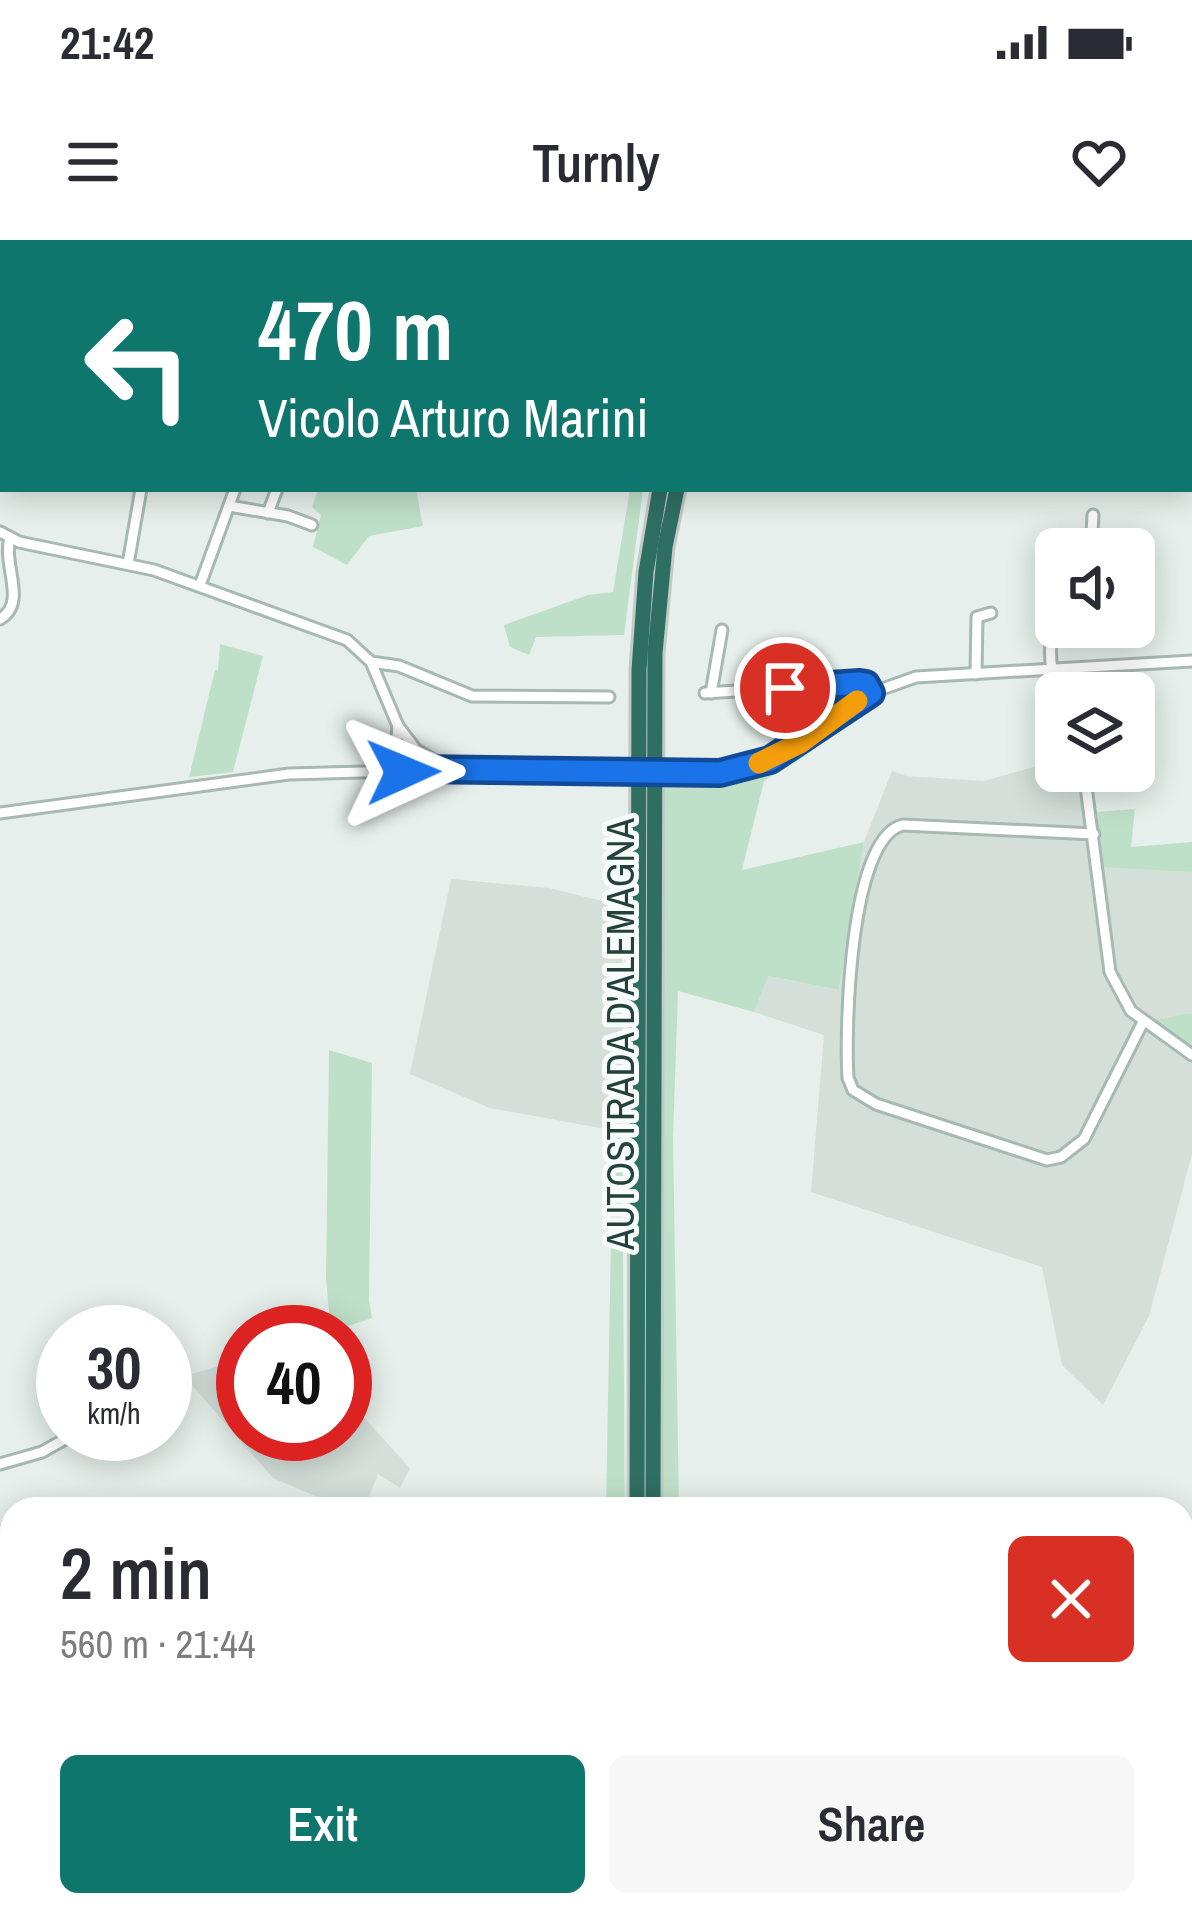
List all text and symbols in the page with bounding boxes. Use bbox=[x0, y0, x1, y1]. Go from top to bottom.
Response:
text: 21:42 bbox=[60, 12, 154, 73]
text: Turnly bbox=[532, 126, 660, 199]
icon: menu bbox=[60, 129, 126, 195]
icon: heart bbox=[1066, 129, 1132, 195]
text: 470 m bbox=[258, 273, 453, 386]
icon: left bbox=[60, 288, 216, 444]
text: Vicolo Arturo Marini bbox=[258, 381, 649, 454]
map controls bbox=[1035, 528, 1155, 792]
button: sound bbox=[1035, 528, 1155, 648]
pin bbox=[734, 637, 836, 739]
icon: arrive bbox=[752, 655, 818, 721]
button: layers bbox=[1035, 672, 1155, 792]
position arrow bbox=[340, 709, 466, 835]
street label: AUTOSTRADA D'ALEMAGNA bbox=[594, 817, 646, 1251]
speed limit sign: 40 bbox=[216, 1305, 372, 1461]
text: 30 bbox=[87, 1327, 141, 1408]
text: km/h bbox=[87, 1393, 141, 1433]
text: 2 min bbox=[60, 1524, 212, 1621]
button: close bbox=[1008, 1536, 1134, 1662]
text: 560 m · 21:44 bbox=[60, 1618, 256, 1670]
button: Exit bbox=[60, 1755, 585, 1893]
button: Share bbox=[609, 1755, 1134, 1893]

